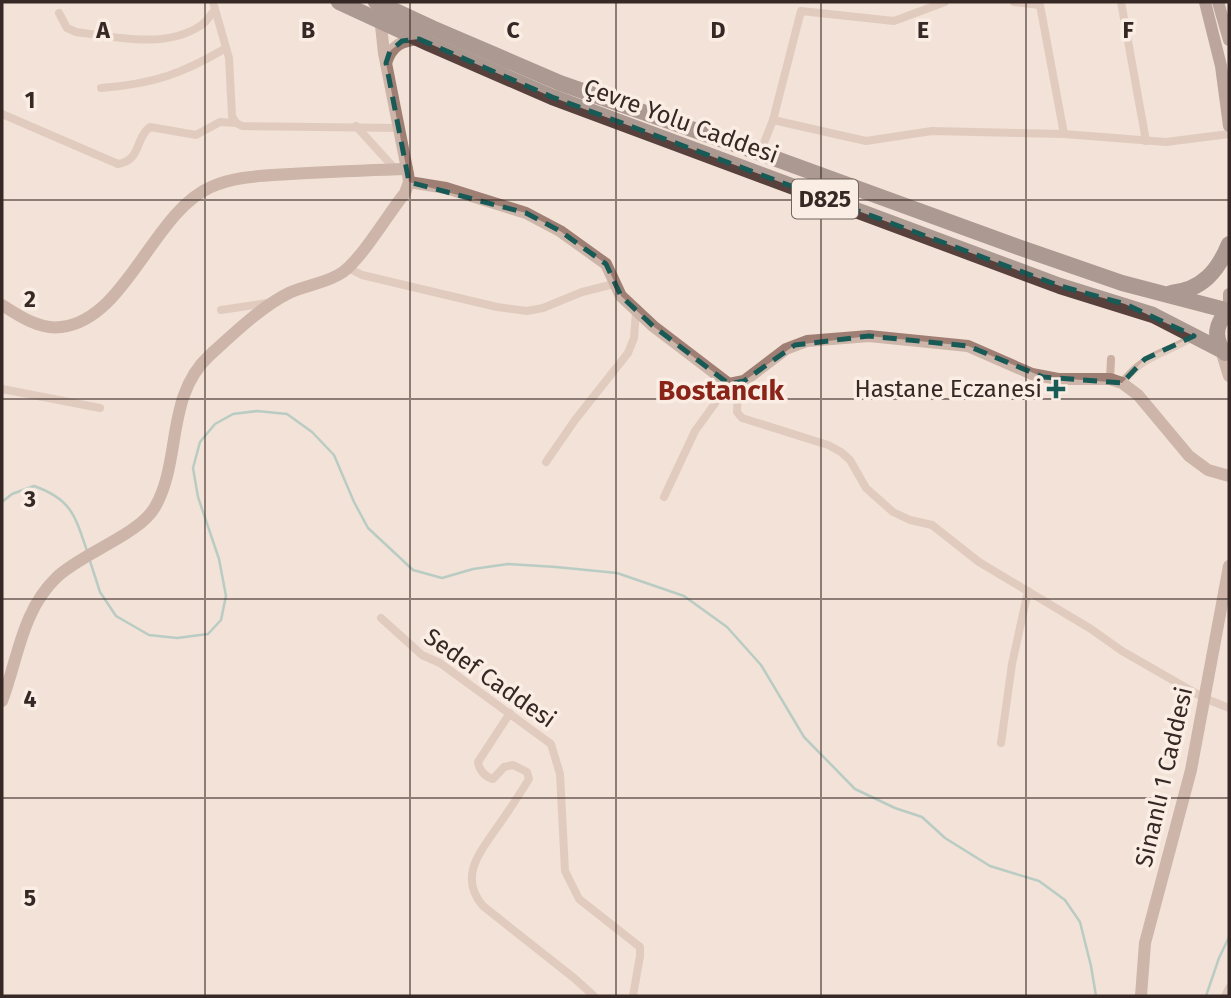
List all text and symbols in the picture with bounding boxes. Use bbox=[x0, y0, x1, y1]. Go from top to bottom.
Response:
text: A bbox=[95, 16, 110, 44]
text: B bbox=[301, 16, 315, 44]
text: C bbox=[506, 16, 520, 44]
text: D bbox=[711, 16, 726, 44]
text: E bbox=[917, 16, 929, 44]
text: F bbox=[1122, 16, 1134, 44]
street label: Çevre Yolu Caddesi bbox=[580, 73, 782, 169]
text: 1 bbox=[25, 86, 35, 114]
road number: D825 bbox=[792, 180, 858, 218]
text: 2 bbox=[24, 285, 36, 313]
district label: Bostancık bbox=[658, 374, 784, 407]
place label: Hastane Eczanesi bbox=[854, 375, 1042, 403]
marker: Hastane Eczanesi bbox=[1048, 381, 1064, 397]
text: 3 bbox=[23, 485, 36, 513]
street label: Sedef Caddesi bbox=[419, 622, 561, 734]
street label: Sinanlı 1 Caddesi bbox=[1130, 684, 1198, 870]
text: 4 bbox=[24, 685, 37, 713]
text: 5 bbox=[24, 884, 36, 912]

